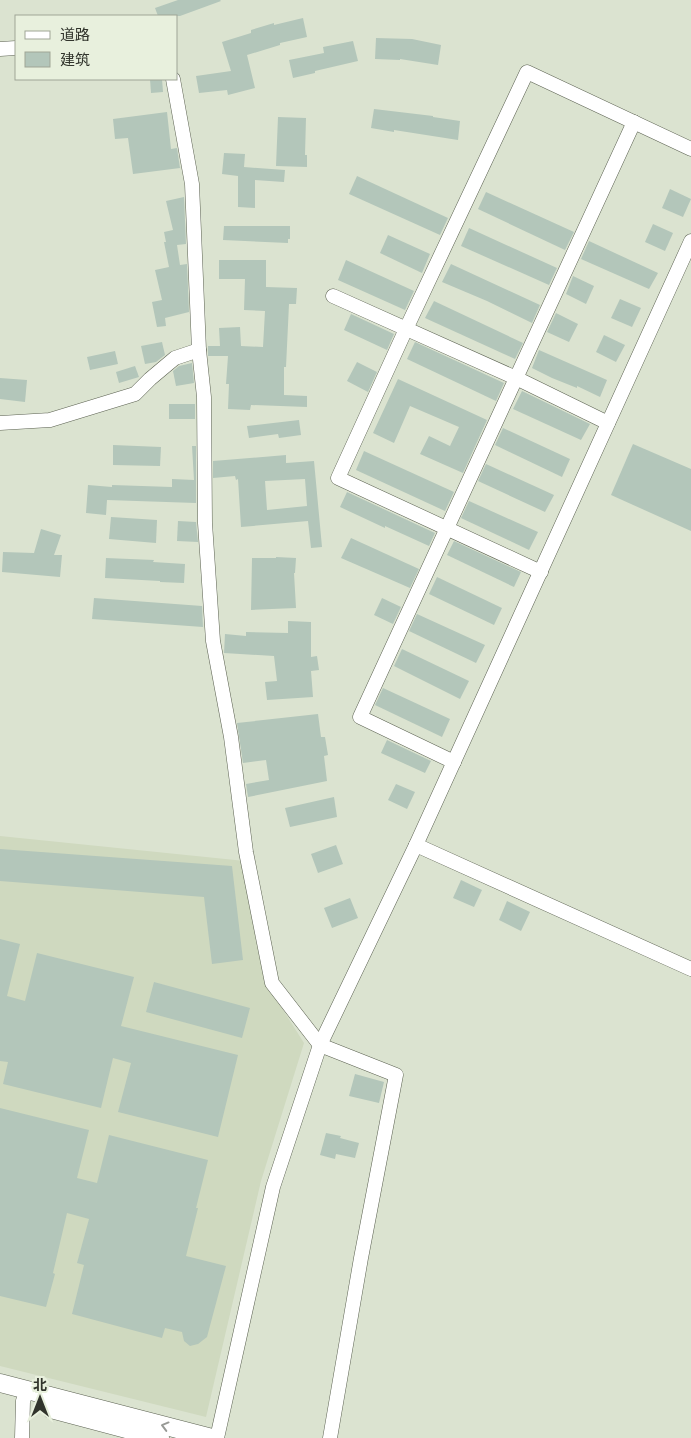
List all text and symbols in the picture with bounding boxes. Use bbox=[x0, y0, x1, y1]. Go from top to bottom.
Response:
legend bbox=[15, 15, 178, 80]
text: 道路 bbox=[60, 26, 90, 45]
text: 建筑 bbox=[60, 51, 90, 70]
north arrow bbox=[15, 1373, 65, 1423]
text: 北 bbox=[33, 1377, 47, 1394]
one-way arrow bbox=[160, 1421, 169, 1432]

